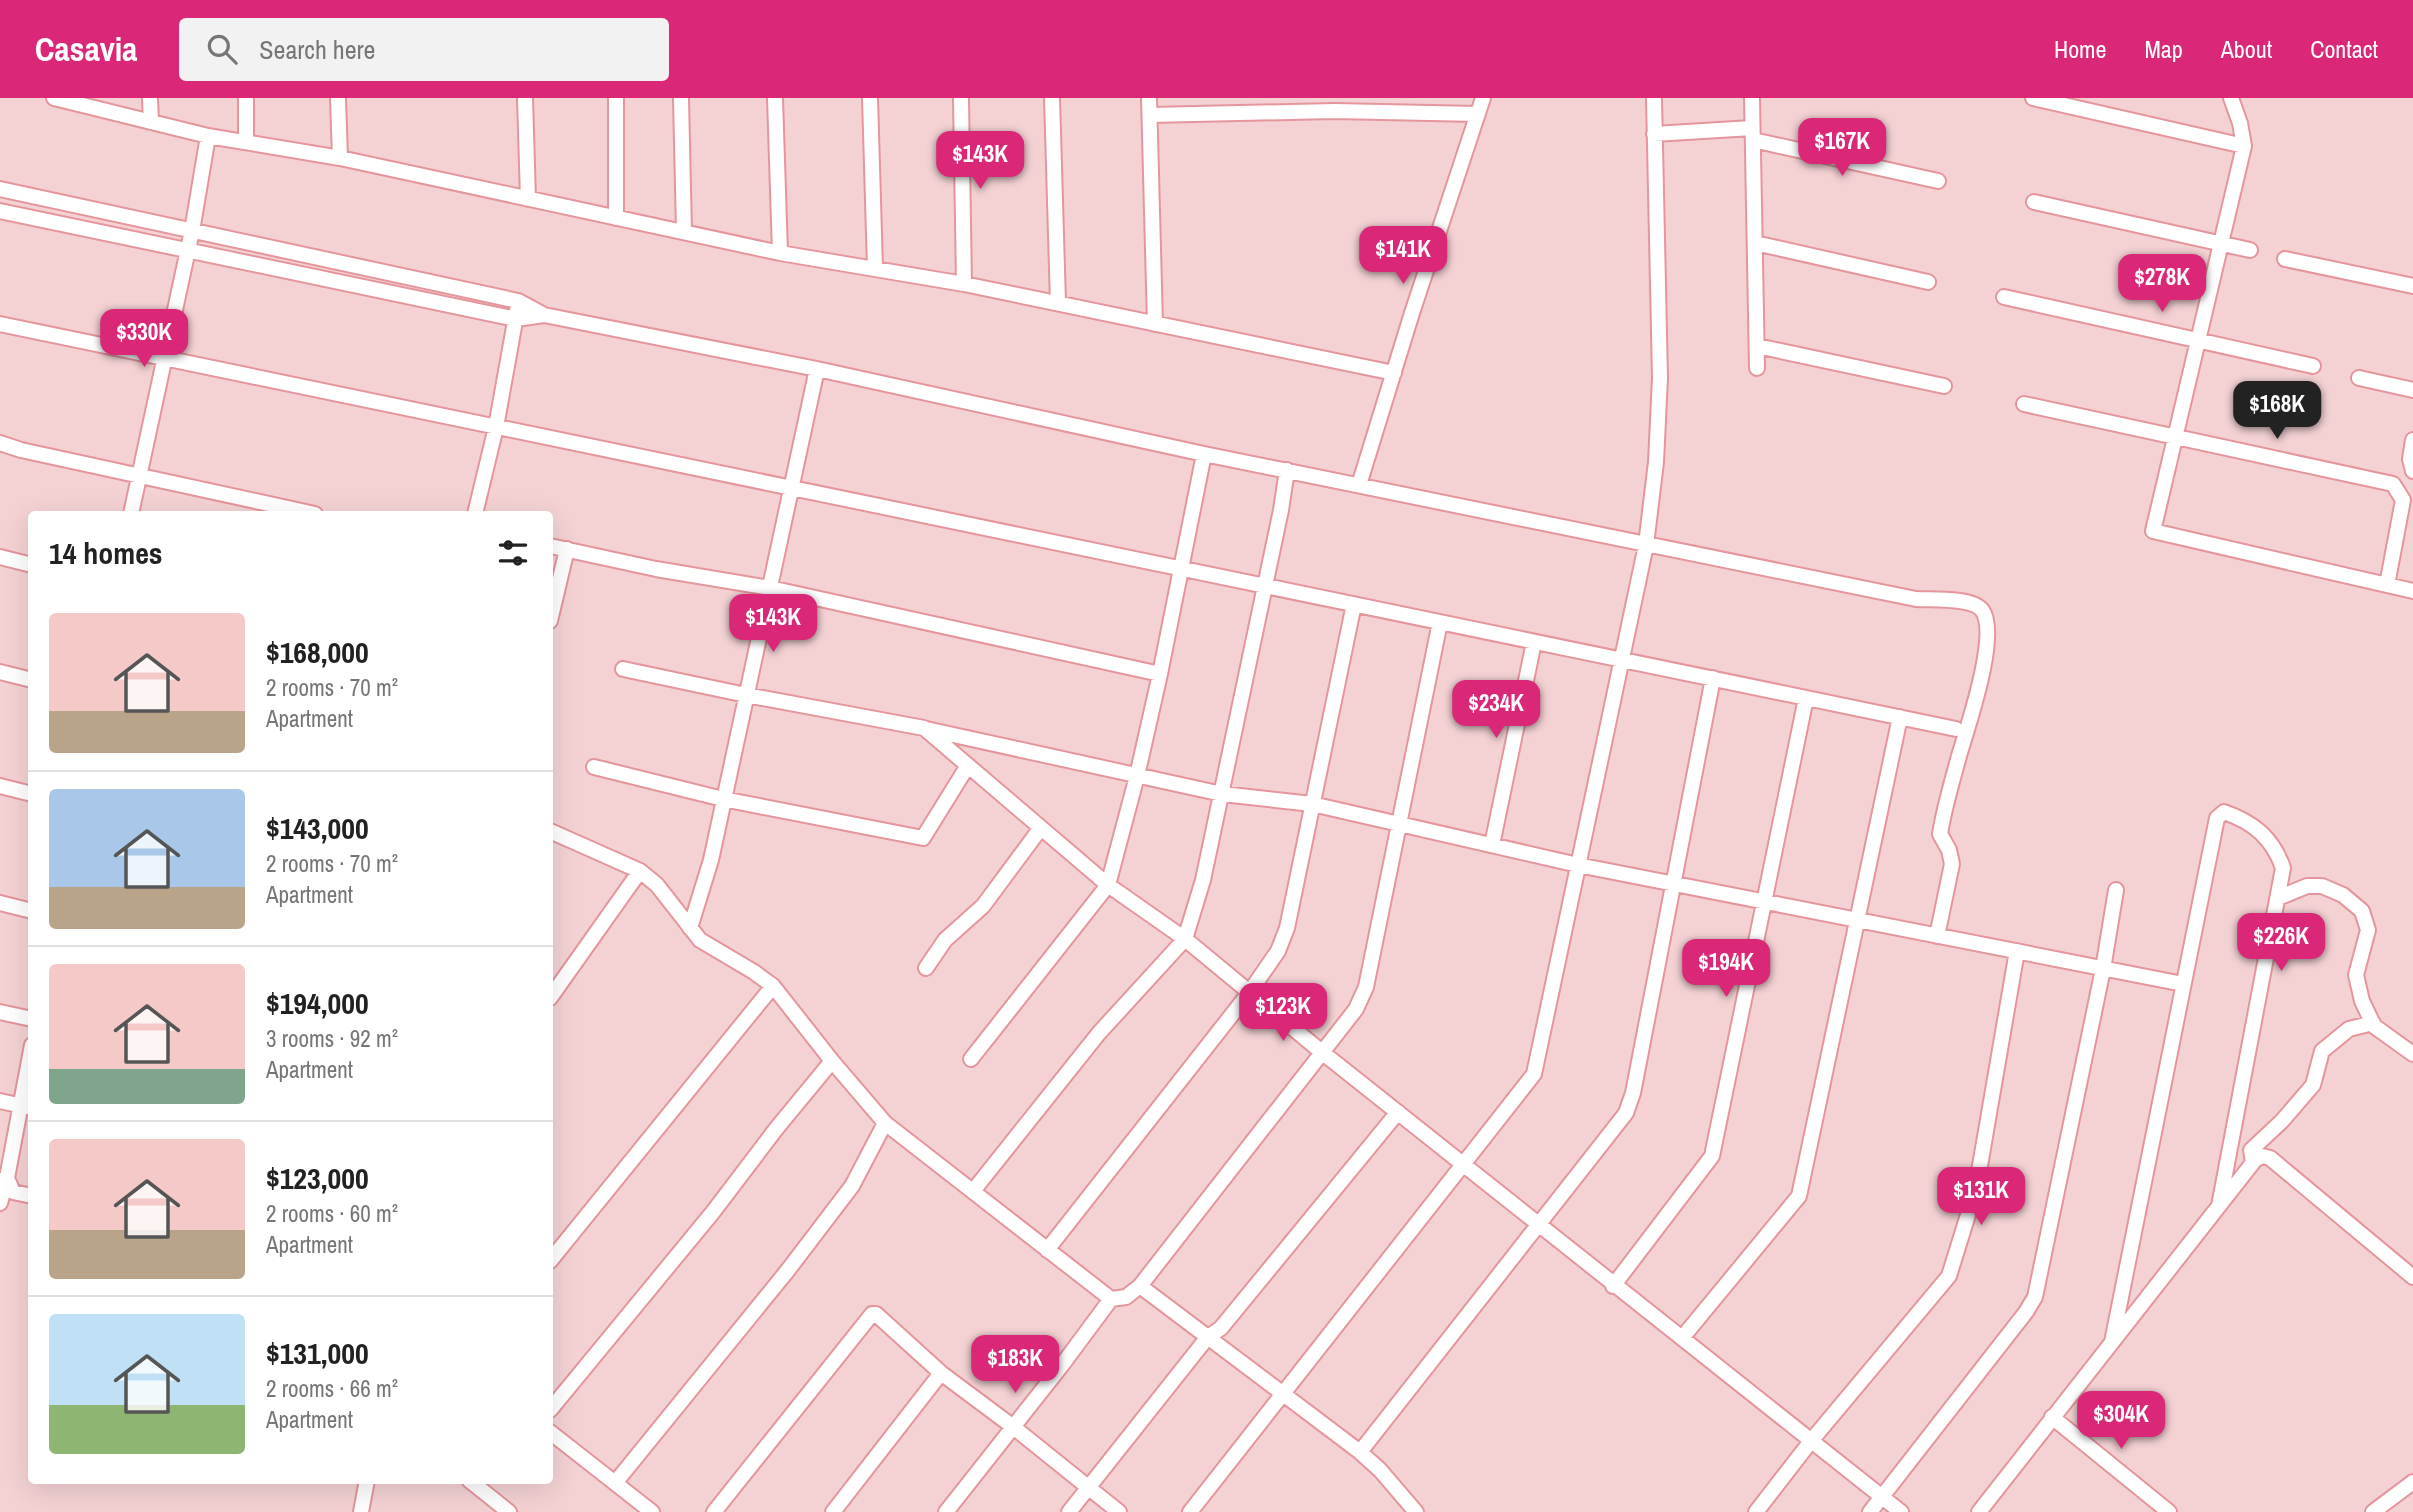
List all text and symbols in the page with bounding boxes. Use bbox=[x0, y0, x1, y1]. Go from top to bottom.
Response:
search box bbox=[179, 18, 669, 81]
text: Casavia bbox=[35, 27, 137, 71]
icon: search bbox=[203, 30, 241, 68]
text: Search here bbox=[259, 32, 375, 67]
text: Home bbox=[2054, 33, 2106, 65]
text: Map bbox=[2144, 33, 2183, 65]
text: About bbox=[2221, 33, 2272, 65]
text: Contact bbox=[2310, 33, 2378, 65]
pin: $167K bbox=[1793, 118, 1891, 178]
text: $167K bbox=[1814, 125, 1870, 156]
pin: $143K bbox=[931, 132, 1029, 191]
text: $143K bbox=[952, 138, 1008, 169]
pin: $141K bbox=[1354, 226, 1452, 286]
text: $141K bbox=[1375, 233, 1431, 264]
pin: $278K bbox=[2113, 254, 2211, 314]
text: $278K bbox=[2134, 261, 2190, 292]
pin: $330K bbox=[95, 310, 193, 369]
text: $330K bbox=[116, 316, 172, 347]
pin: $168K bbox=[2228, 382, 2326, 441]
text: $168K bbox=[2249, 388, 2305, 419]
text: 14 homes bbox=[49, 533, 163, 573]
icon: filters bbox=[494, 534, 532, 572]
pin: $143K bbox=[724, 594, 822, 654]
text: $143K bbox=[745, 601, 801, 632]
text: $168,000 bbox=[266, 632, 369, 672]
icon: home bbox=[105, 641, 189, 725]
text: 2 rooms · 70 m² bbox=[266, 672, 398, 703]
pin: $234K bbox=[1447, 680, 1545, 740]
text: $234K bbox=[1468, 687, 1524, 718]
text: Apartment bbox=[266, 703, 353, 734]
text: $143,000 bbox=[266, 808, 369, 848]
icon: home bbox=[105, 817, 189, 901]
text: 2 rooms · 70 m² bbox=[266, 848, 398, 879]
text: Apartment bbox=[266, 879, 353, 910]
pin: $226K bbox=[2232, 914, 2330, 973]
text: $226K bbox=[2253, 920, 2309, 951]
pin: $194K bbox=[1677, 940, 1775, 999]
text: $194K bbox=[1698, 946, 1754, 977]
text: $194,000 bbox=[266, 983, 369, 1023]
pin: $123K bbox=[1234, 984, 1332, 1043]
text: $123K bbox=[1255, 990, 1311, 1021]
icon: home bbox=[105, 992, 189, 1076]
text: 3 rooms · 92 m² bbox=[266, 1023, 398, 1054]
text: Apartment bbox=[266, 1054, 353, 1085]
text: $123,000 bbox=[266, 1158, 369, 1198]
icon: home bbox=[105, 1167, 189, 1251]
pin: $131K bbox=[1932, 1168, 2030, 1227]
text: $131K bbox=[1953, 1174, 2009, 1205]
text: 2 rooms · 60 m² bbox=[266, 1198, 398, 1229]
text: Apartment bbox=[266, 1229, 353, 1260]
text: $131,000 bbox=[266, 1333, 369, 1373]
pin: $183K bbox=[966, 1336, 1064, 1395]
icon: home bbox=[105, 1342, 189, 1426]
text: $183K bbox=[987, 1342, 1043, 1373]
text: 2 rooms · 66 m² bbox=[266, 1373, 398, 1404]
pin: $304K bbox=[2072, 1392, 2170, 1451]
text: $304K bbox=[2093, 1398, 2149, 1429]
text: Apartment bbox=[266, 1404, 353, 1435]

